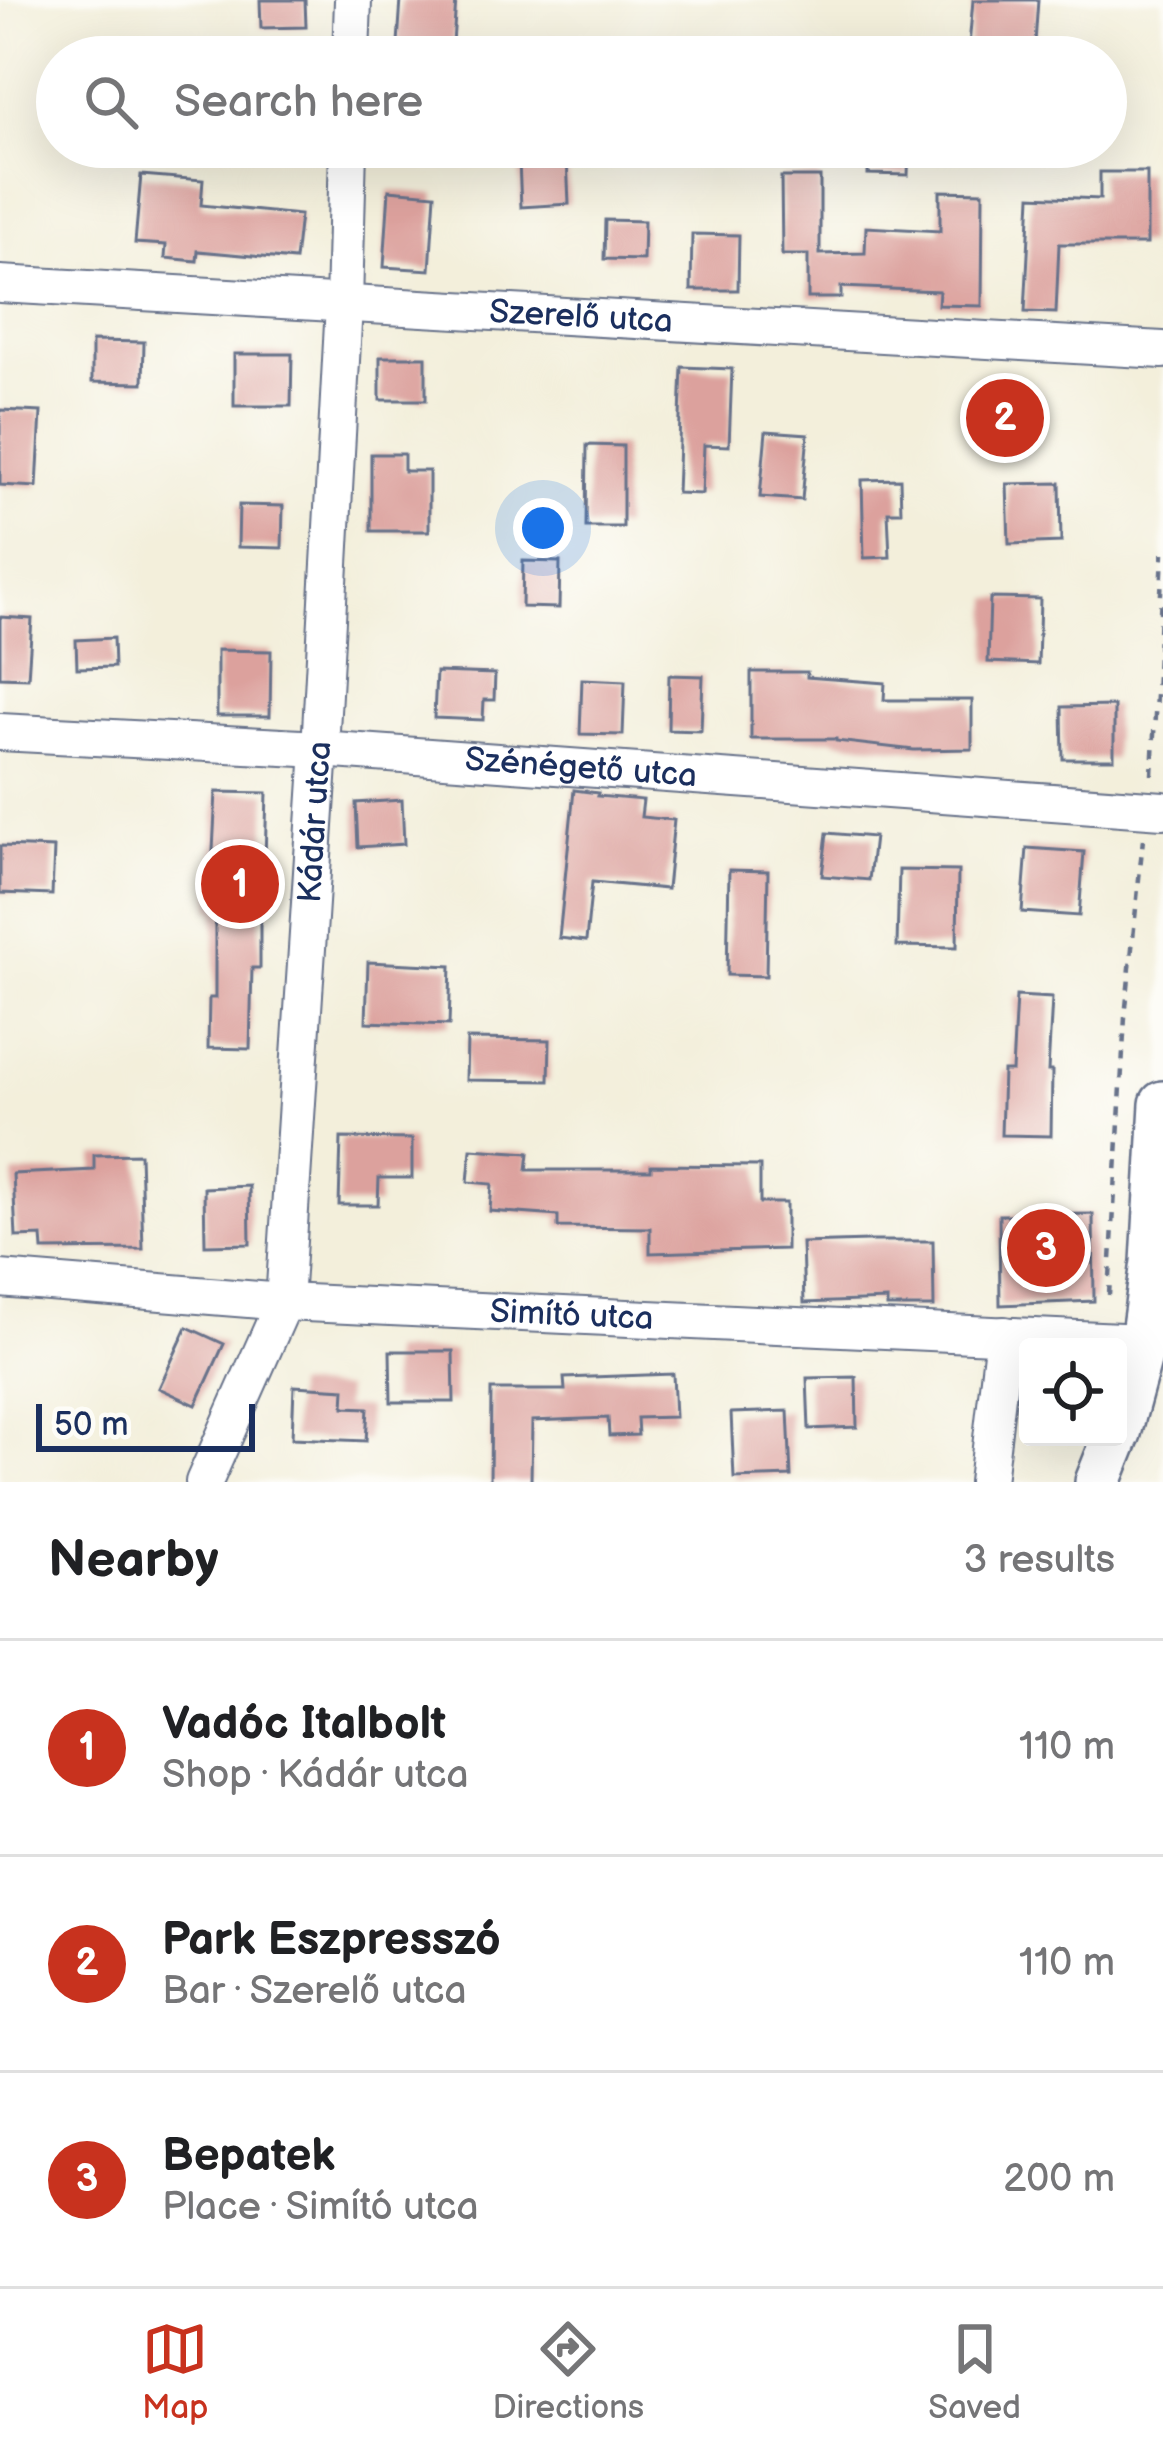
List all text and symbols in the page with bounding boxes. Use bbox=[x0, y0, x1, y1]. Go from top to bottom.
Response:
search box bbox=[36, 36, 1127, 168]
icon: search bbox=[78, 69, 144, 135]
text: Search here bbox=[174, 75, 423, 130]
street label: Szerelő utca bbox=[488, 292, 674, 342]
pin: 2 bbox=[966, 373, 1044, 463]
your location bbox=[513, 498, 573, 558]
street label: Kádár utca bbox=[290, 740, 340, 904]
street label: Szénégető utca bbox=[463, 740, 698, 796]
pin: 1 bbox=[201, 839, 279, 929]
pin: 3 bbox=[1007, 1203, 1085, 1293]
street label: Simító utca bbox=[489, 1292, 654, 1339]
map controls bbox=[1019, 1338, 1127, 1446]
button: locate bbox=[1019, 1338, 1127, 1446]
scale bar bbox=[36, 1398, 255, 1451]
text: 50 m bbox=[54, 1405, 129, 1445]
text: Nearby bbox=[48, 1530, 219, 1591]
text: 3 results bbox=[963, 1537, 1115, 1584]
text: Vadóc Italbolt bbox=[162, 1697, 446, 1752]
text: 1 bbox=[79, 1724, 95, 1771]
text: 110 m bbox=[1019, 1724, 1115, 1771]
text: Shop · Kádár utca bbox=[162, 1752, 469, 1799]
text: Park Eszpresszó bbox=[162, 1913, 501, 1968]
text: 2 bbox=[75, 1940, 99, 1987]
text: 110 m bbox=[1019, 1940, 1115, 1987]
text: Bar · Szerelő utca bbox=[162, 1968, 467, 2015]
text: Bepatek bbox=[162, 2129, 335, 2184]
text: 3 bbox=[76, 2156, 98, 2203]
text: 200 m bbox=[1003, 2156, 1115, 2203]
text: Place · Simító utca bbox=[162, 2184, 479, 2231]
tab: Map bbox=[142, 2316, 208, 2428]
tab: Directions bbox=[493, 2316, 644, 2428]
tab: Saved bbox=[928, 2316, 1021, 2428]

